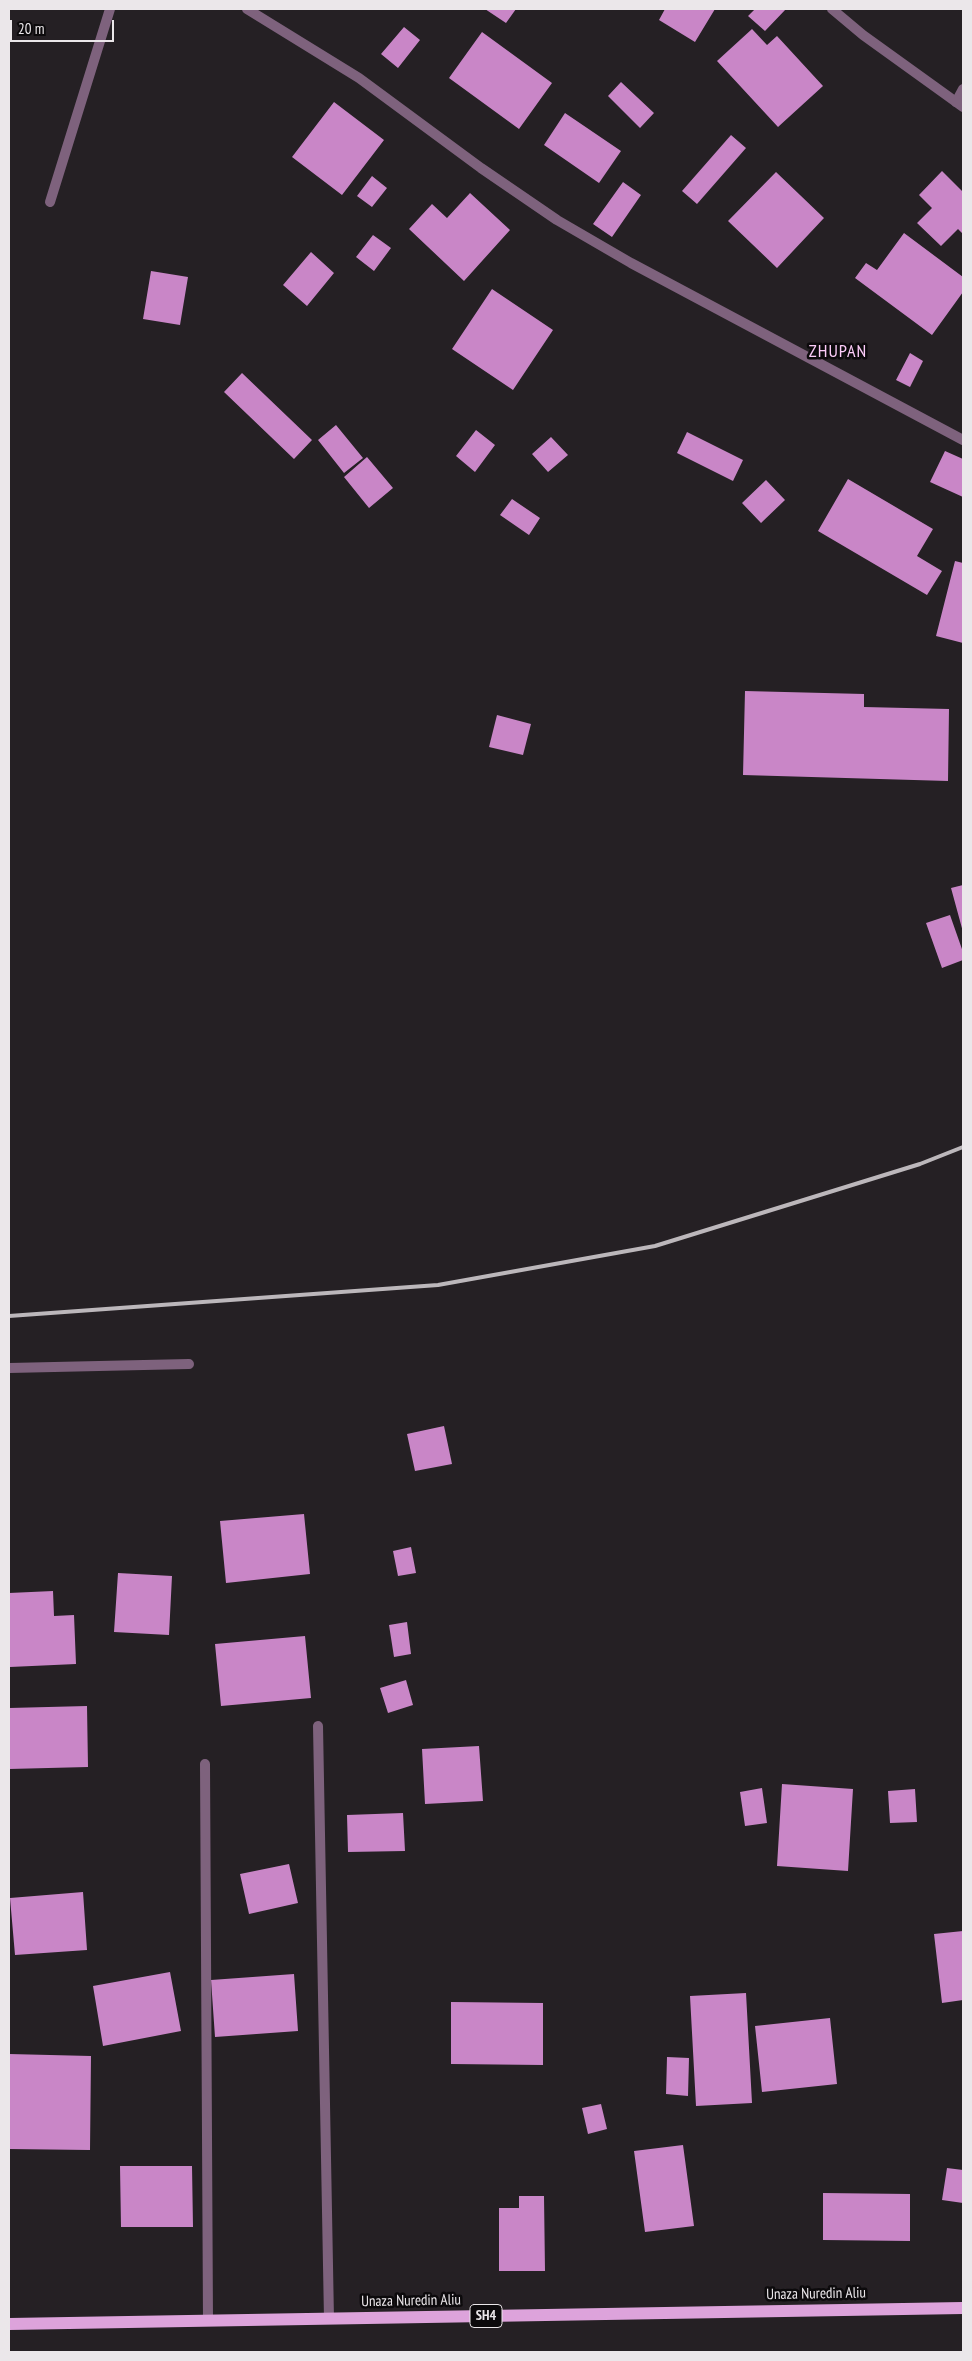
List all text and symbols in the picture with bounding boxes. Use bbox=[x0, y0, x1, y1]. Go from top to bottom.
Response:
scale bar bbox=[12, 10, 116, 42]
text: 20 m bbox=[18, 19, 44, 38]
district label: ZHUPAN bbox=[808, 341, 868, 363]
street label: Unaza Nuredin Aliu bbox=[766, 2284, 866, 2304]
street label: Unaza Nuredin Aliu bbox=[361, 2291, 461, 2311]
road number: SH4 bbox=[470, 2304, 502, 2328]

